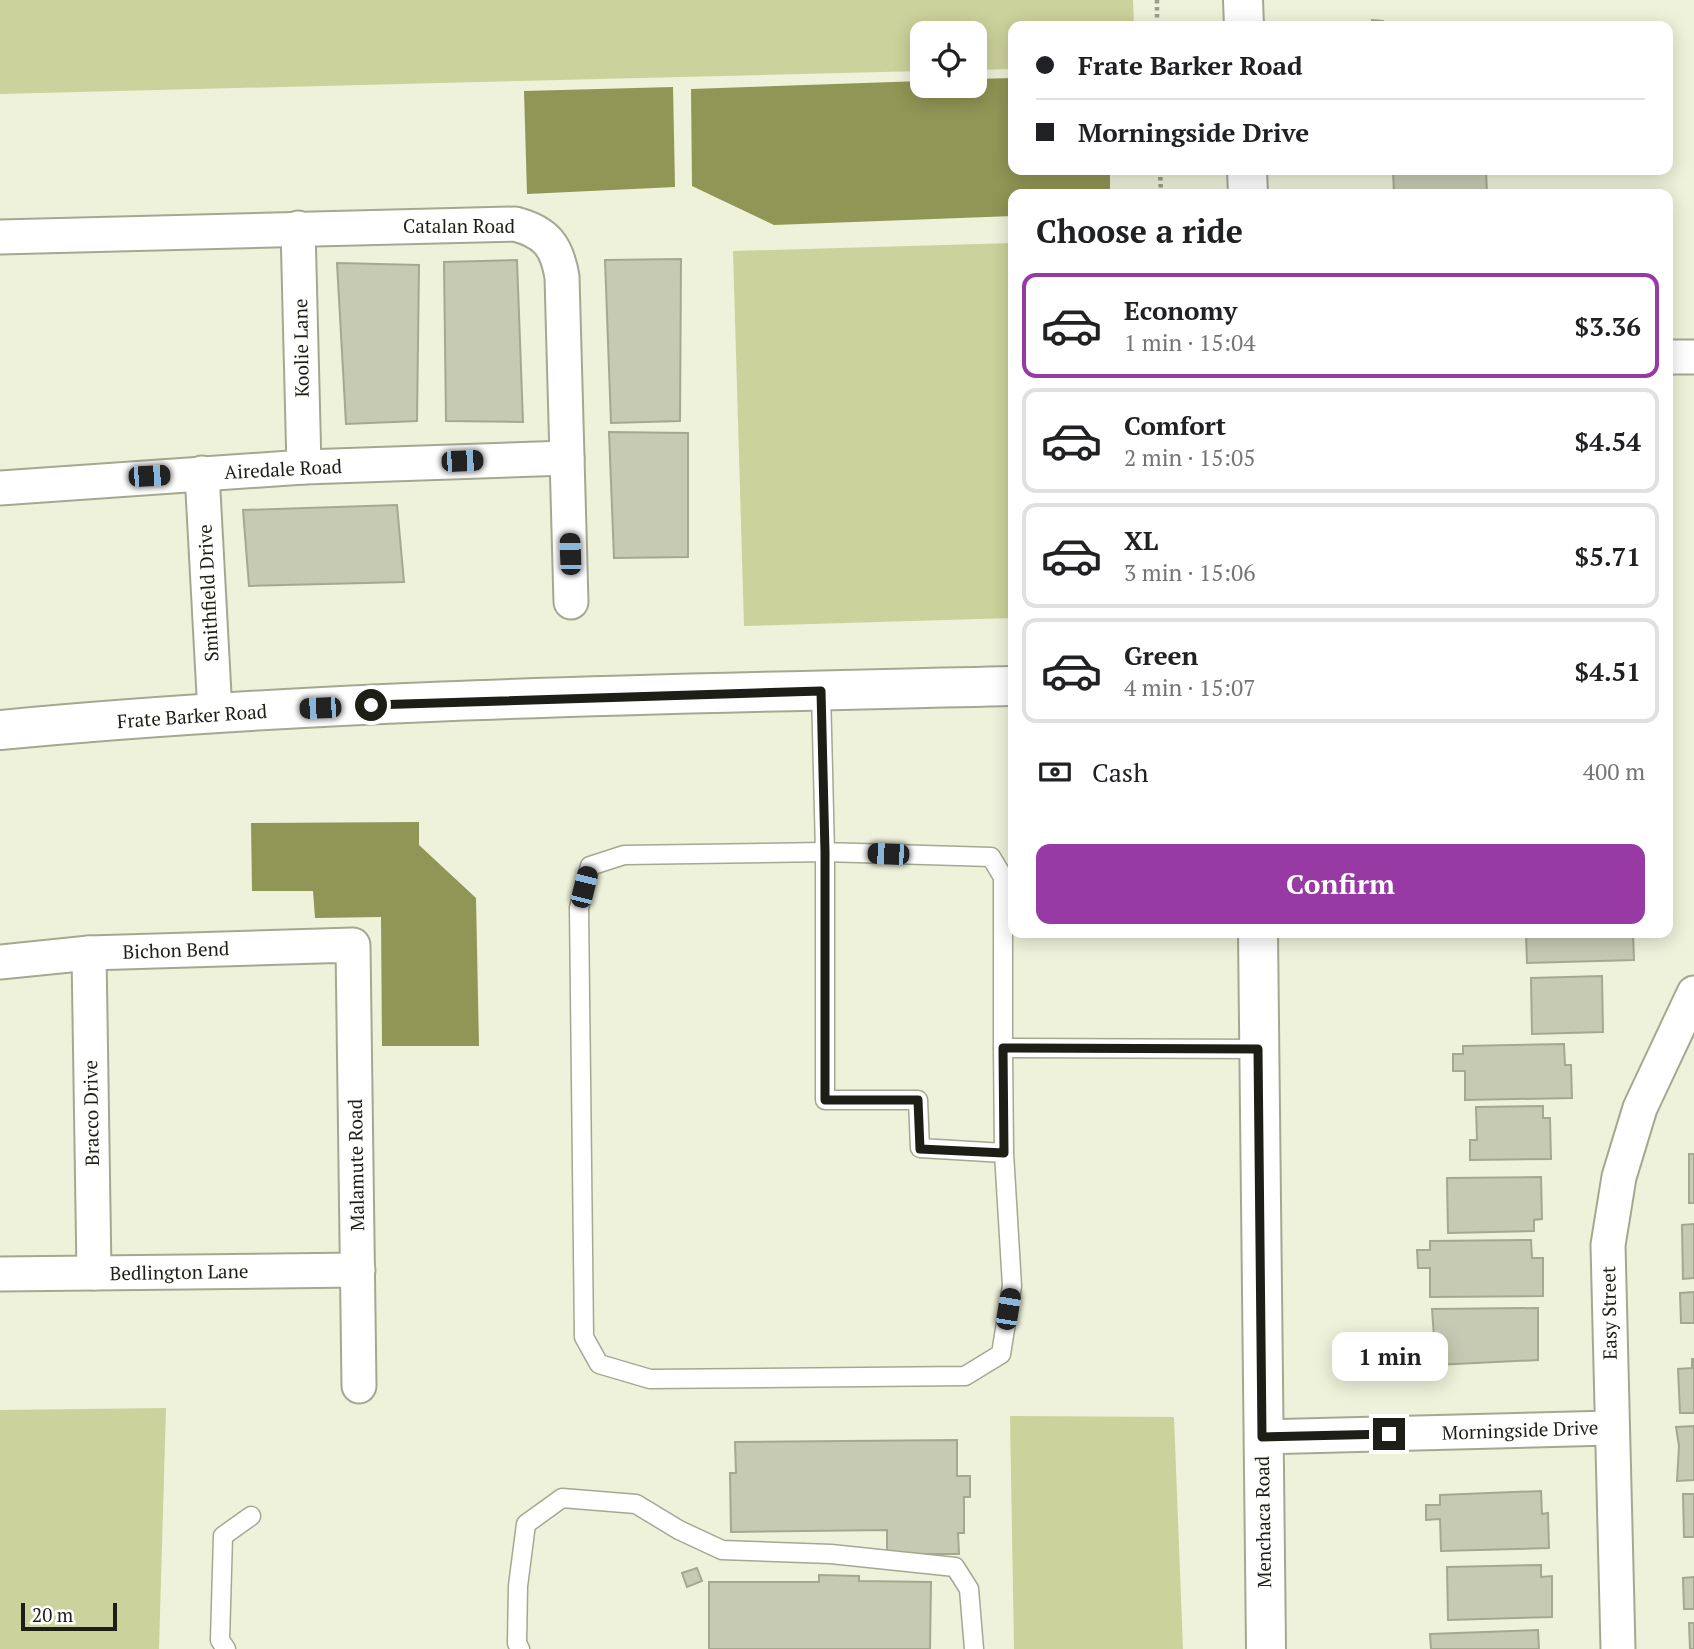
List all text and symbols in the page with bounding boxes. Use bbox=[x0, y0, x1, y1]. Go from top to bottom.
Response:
map controls bbox=[910, 21, 987, 98]
button: locate bbox=[910, 21, 987, 98]
text: Frate Barker Road bbox=[1078, 48, 1303, 82]
text: Morningside Drive bbox=[1078, 115, 1309, 149]
text: Choose a ride bbox=[1036, 210, 1243, 252]
street label: Catalan Road bbox=[403, 213, 515, 238]
text: Economy bbox=[1124, 293, 1237, 327]
icon: car bbox=[1040, 294, 1103, 357]
street label: Koolie Lane bbox=[287, 298, 314, 398]
text: $3.36 bbox=[1575, 309, 1641, 343]
text: 1 min · 15:04 bbox=[1124, 327, 1256, 358]
text: Comfort bbox=[1124, 408, 1226, 442]
icon: car bbox=[1040, 409, 1103, 472]
text: $4.54 bbox=[1575, 424, 1641, 458]
text: 2 min · 15:05 bbox=[1124, 442, 1256, 473]
car bbox=[441, 450, 484, 472]
street label: Airedale Road bbox=[223, 453, 343, 484]
car bbox=[128, 464, 171, 488]
text: XL bbox=[1124, 523, 1158, 557]
street label: Smithfield Drive bbox=[191, 524, 224, 662]
icon: car bbox=[1040, 524, 1103, 587]
car bbox=[559, 533, 582, 575]
text: $5.71 bbox=[1575, 539, 1641, 573]
text: 3 min · 15:06 bbox=[1124, 557, 1256, 588]
text: Green bbox=[1124, 638, 1198, 672]
icon: car bbox=[1040, 639, 1103, 702]
text: $4.51 bbox=[1575, 654, 1641, 688]
text: 4 min · 15:07 bbox=[1124, 672, 1256, 703]
route start bbox=[355, 689, 387, 721]
car bbox=[299, 697, 342, 719]
street label: Frate Barker Road bbox=[116, 698, 268, 733]
icon: cash bbox=[1036, 753, 1074, 791]
text: Cash bbox=[1092, 755, 1148, 789]
text: 400 m bbox=[1583, 756, 1645, 787]
car bbox=[867, 843, 910, 865]
button: Confirm bbox=[1036, 844, 1645, 924]
car bbox=[569, 864, 600, 910]
street label: Bichon Bend bbox=[122, 935, 230, 964]
street label: Bracco Drive bbox=[77, 1060, 104, 1166]
street label: Malamute Road bbox=[342, 1098, 369, 1231]
street label: Bedlington Lane bbox=[109, 1258, 249, 1285]
street label: Easy Street bbox=[1595, 1266, 1622, 1360]
car bbox=[995, 1287, 1022, 1331]
callout: 1 min bbox=[1331, 1332, 1447, 1382]
text: 1 min bbox=[1359, 1341, 1421, 1372]
street label: Morningside Drive bbox=[1441, 1414, 1599, 1445]
route end bbox=[1373, 1418, 1405, 1450]
street label: Menchaca Road bbox=[1249, 1455, 1276, 1588]
scale bar bbox=[21, 1600, 117, 1632]
text: 20 m bbox=[32, 1602, 73, 1627]

